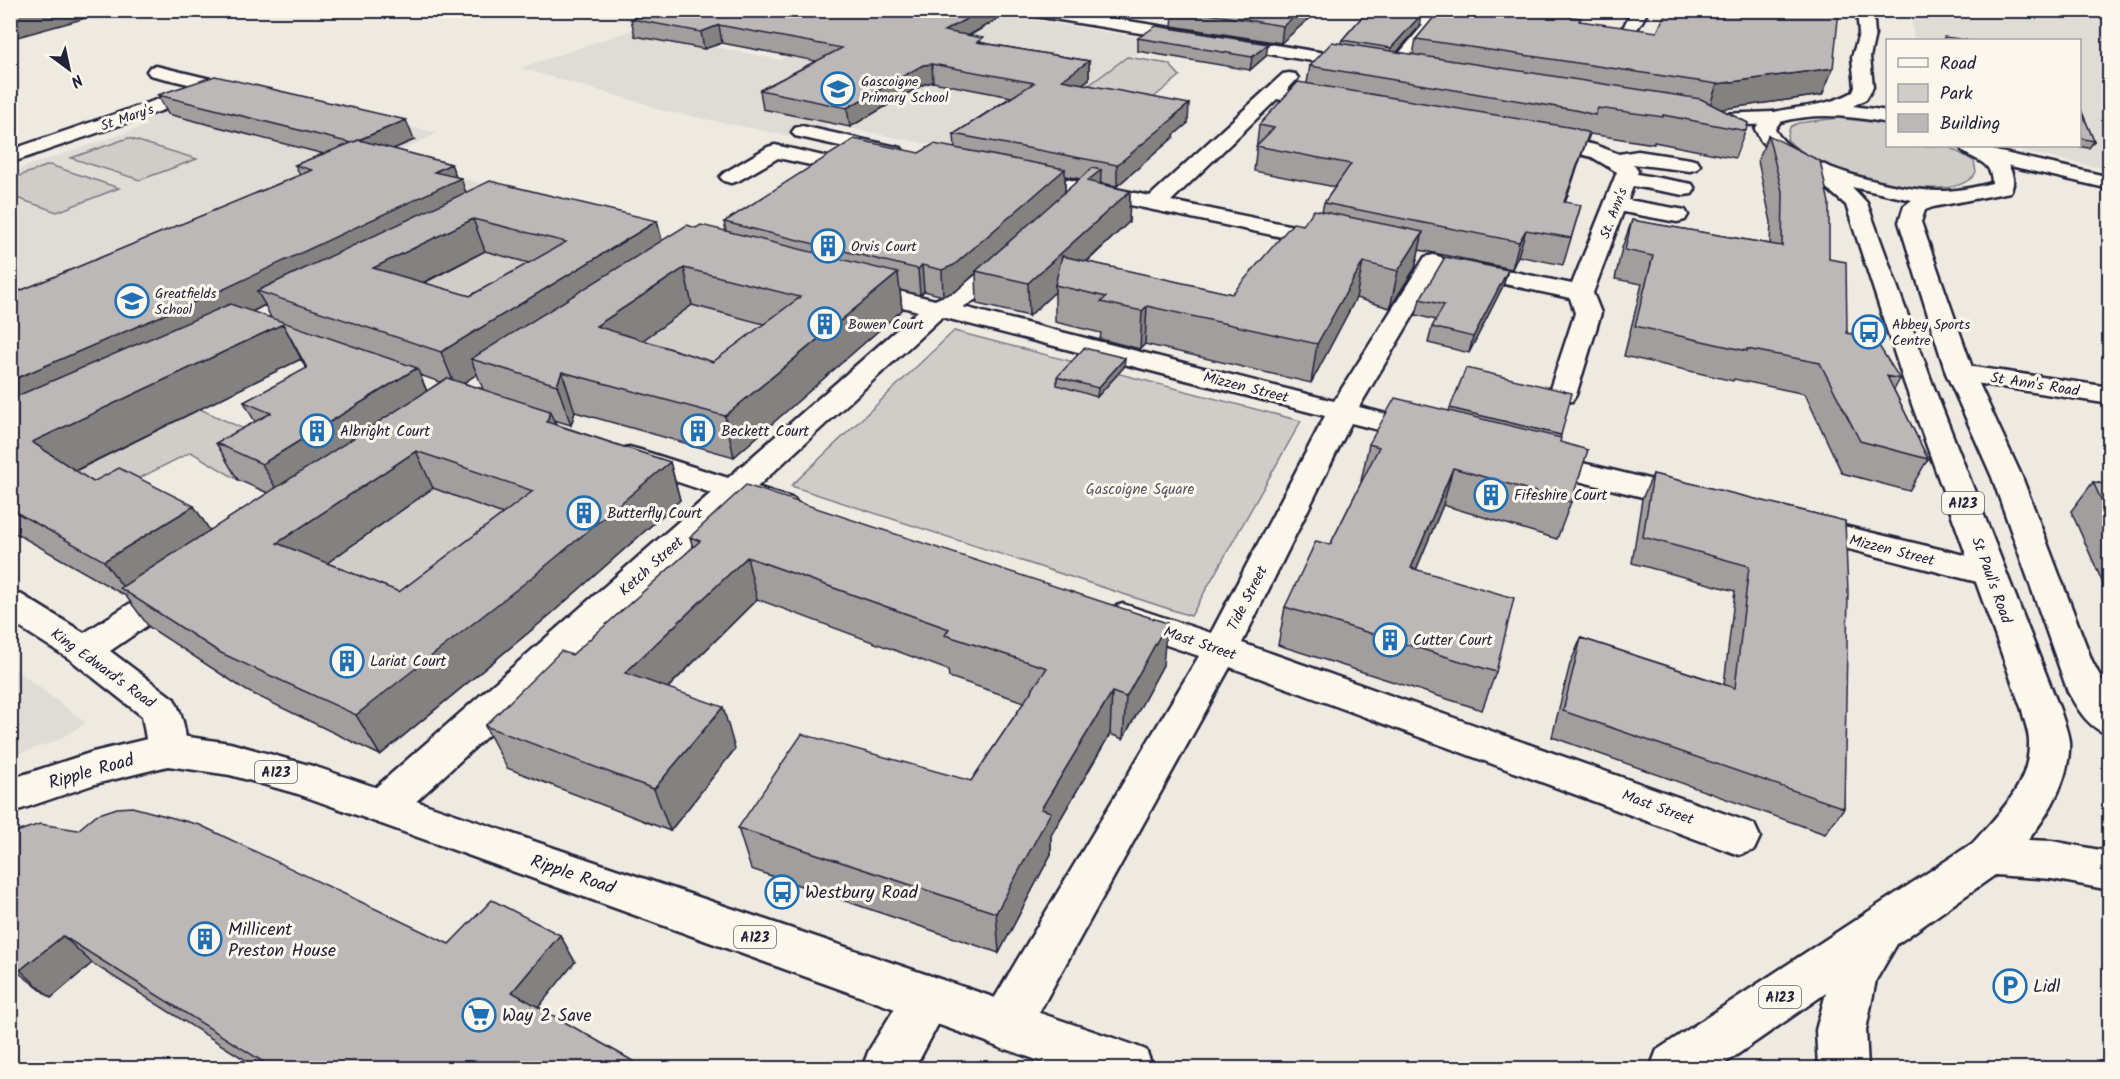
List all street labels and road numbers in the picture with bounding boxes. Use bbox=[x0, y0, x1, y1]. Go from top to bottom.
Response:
street label: St Mary's bbox=[98, 99, 157, 137]
street label: St. Ann's bbox=[1594, 185, 1634, 242]
street label: Mizzen Street bbox=[1200, 366, 1291, 410]
street label: St Ann's Road bbox=[1989, 366, 2081, 404]
road number: A123 bbox=[1942, 492, 1984, 514]
street label: Mizzen Street bbox=[1846, 529, 1937, 573]
street label: Ketch Street bbox=[614, 531, 690, 602]
street label: St Paul's Road bbox=[1964, 534, 2018, 627]
street label: Tide Street bbox=[1221, 562, 1275, 635]
street label: Mast Street bbox=[1160, 620, 1239, 668]
street label: King Edward's Road bbox=[45, 623, 160, 715]
street label: Ripple Road bbox=[45, 746, 139, 798]
road number: A123 bbox=[255, 761, 297, 783]
street label: Mast Street bbox=[1618, 784, 1697, 832]
street label: Ripple Road bbox=[526, 847, 620, 904]
road number: A123 bbox=[734, 926, 776, 948]
road number: A123 bbox=[1759, 986, 1801, 1008]

